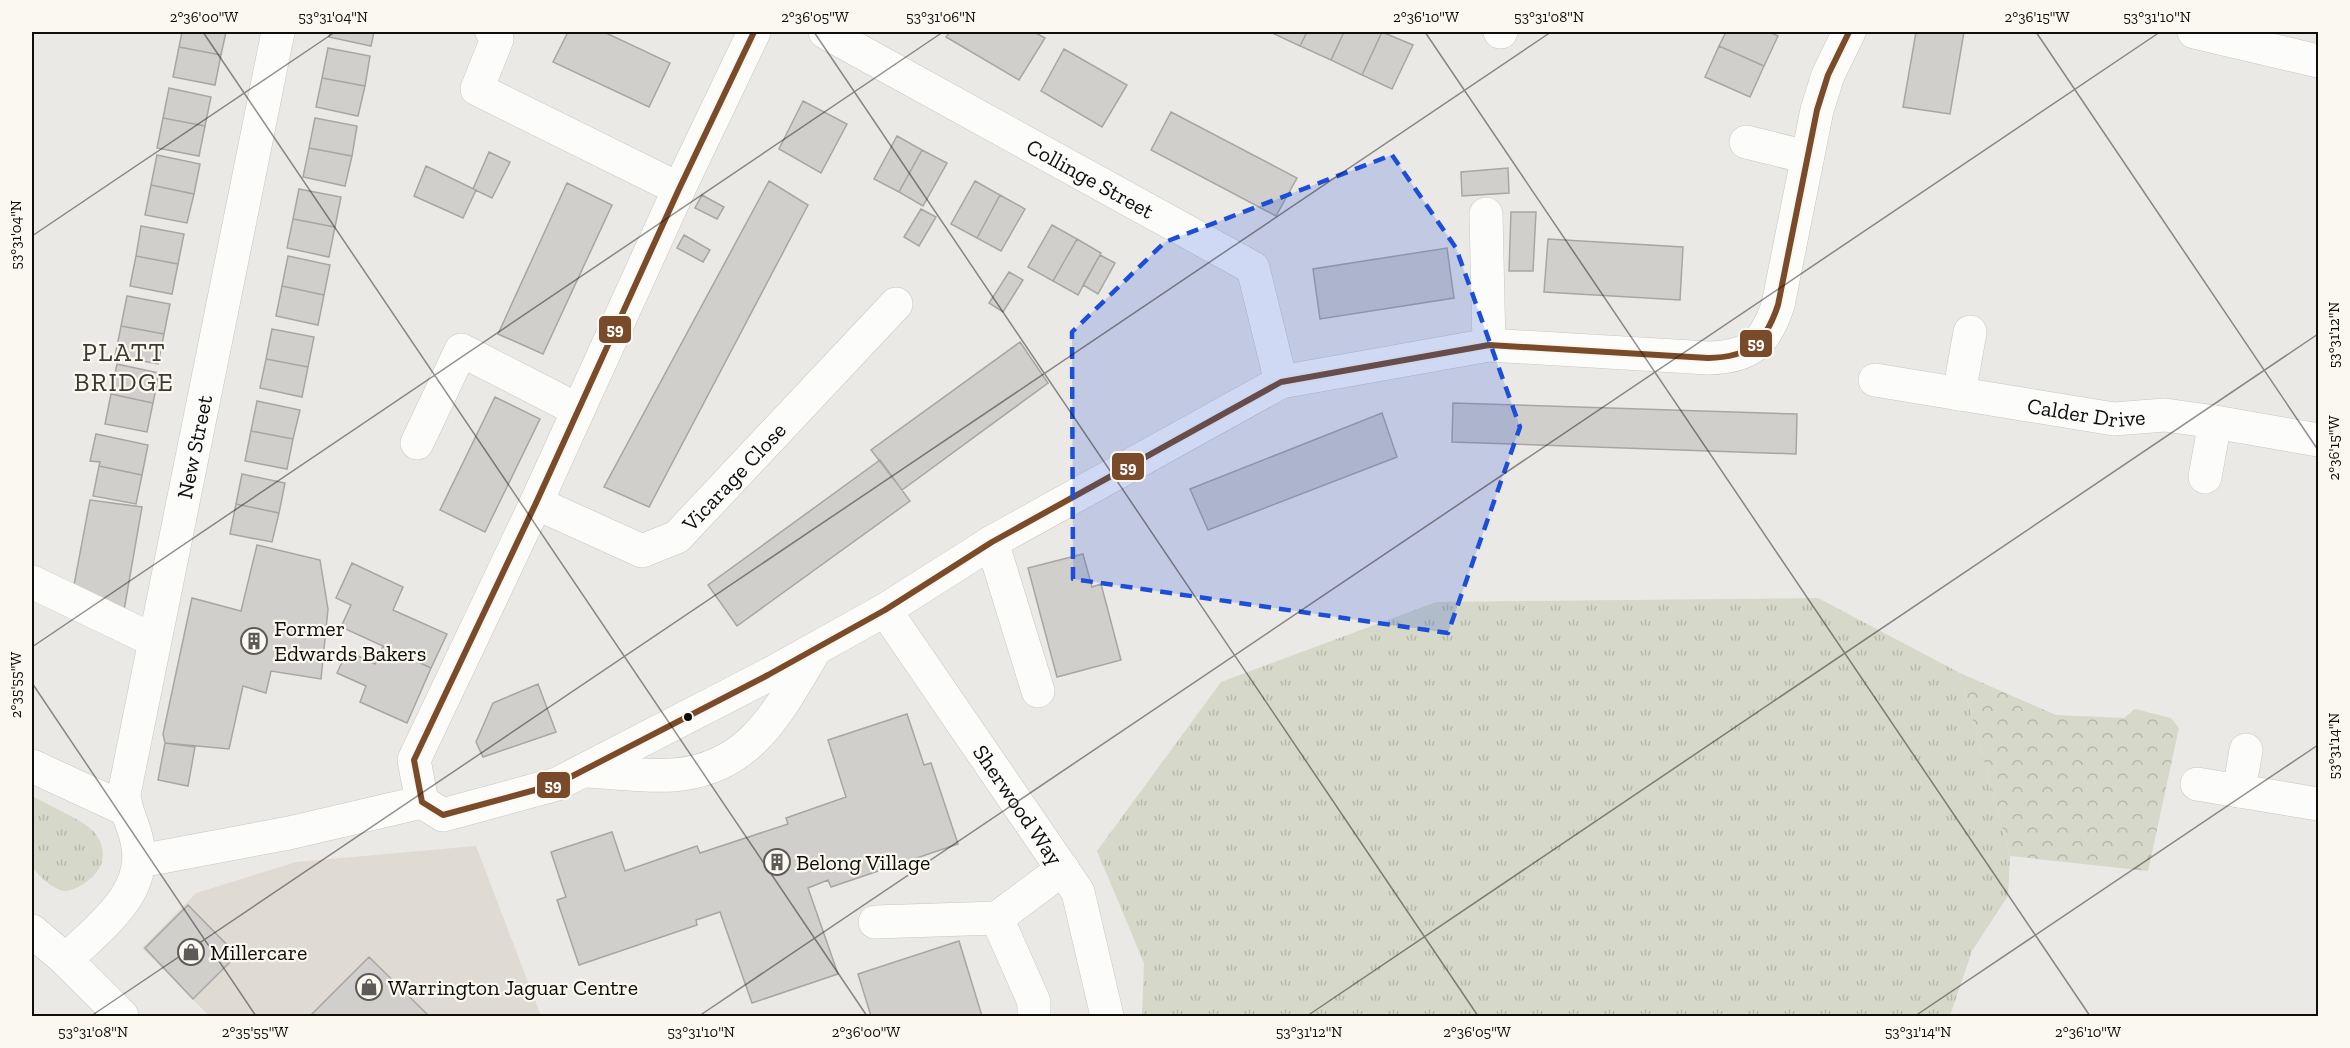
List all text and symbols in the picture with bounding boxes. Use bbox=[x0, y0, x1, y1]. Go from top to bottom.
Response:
text: 2°36'00"W bbox=[170, 8, 238, 26]
text: 53°31'04"N bbox=[298, 8, 368, 26]
text: 2°36'05"W bbox=[781, 8, 849, 26]
text: 53°31'06"N bbox=[906, 8, 976, 26]
text: 2°36'10"W bbox=[1393, 8, 1459, 26]
text: 53°31'08"N bbox=[1514, 8, 1584, 26]
text: 2°36'15"W bbox=[2005, 8, 2069, 26]
text: 53°31'10"N bbox=[2123, 8, 2191, 26]
street label: Collinge Street bbox=[1022, 133, 1159, 225]
text: 53°31'04"N bbox=[7, 200, 25, 270]
text: 53°31'12"N bbox=[2325, 302, 2343, 368]
line badge: 59 bbox=[598, 315, 632, 344]
text: 59 bbox=[607, 320, 624, 339]
line badge: 59 bbox=[1739, 329, 1773, 358]
text: 59 bbox=[1748, 334, 1765, 353]
district label: PLATT BRIDGE bbox=[74, 336, 174, 398]
street label: New Street bbox=[171, 392, 218, 501]
street label: Calder Drive bbox=[2025, 392, 2146, 433]
text: 2°36'15"W bbox=[2325, 416, 2343, 480]
street label: Vicarage Close bbox=[676, 417, 792, 538]
line badge: 59 bbox=[1111, 452, 1145, 481]
text: 59 bbox=[1120, 458, 1137, 477]
place label: Former Edwards Bakers bbox=[274, 615, 426, 667]
building icon: Former Edwards Bakers bbox=[239, 626, 269, 656]
text: 2°35'55"W bbox=[7, 652, 25, 718]
unlabelled marker bbox=[682, 711, 694, 723]
text: 53°31'14"N bbox=[2325, 713, 2343, 779]
street label: Sherwood Way bbox=[967, 740, 1069, 871]
line badge: 59 bbox=[536, 771, 571, 799]
text: 59 bbox=[545, 776, 562, 795]
building icon: Belong Village bbox=[762, 847, 792, 877]
place label: Belong Village bbox=[796, 849, 930, 876]
shop icon: Millercare bbox=[176, 937, 206, 967]
place label: Millercare bbox=[210, 939, 307, 966]
shop icon: Warrington Jaguar Centre bbox=[354, 972, 384, 1002]
place label: Warrington Jaguar Centre bbox=[388, 974, 638, 1001]
text: 53°31'08"N bbox=[58, 1023, 128, 1041]
text: 2°35'55"W bbox=[222, 1023, 288, 1041]
text: 53°31'10"N bbox=[667, 1023, 735, 1041]
text: 2°36'00"W bbox=[832, 1023, 900, 1041]
text: 53°31'12"N bbox=[1276, 1023, 1342, 1041]
text: 2°36'05"W bbox=[1443, 1023, 1511, 1041]
text: 53°31'14"N bbox=[1885, 1023, 1951, 1041]
text: 2°36'10"W bbox=[2055, 1023, 2121, 1041]

